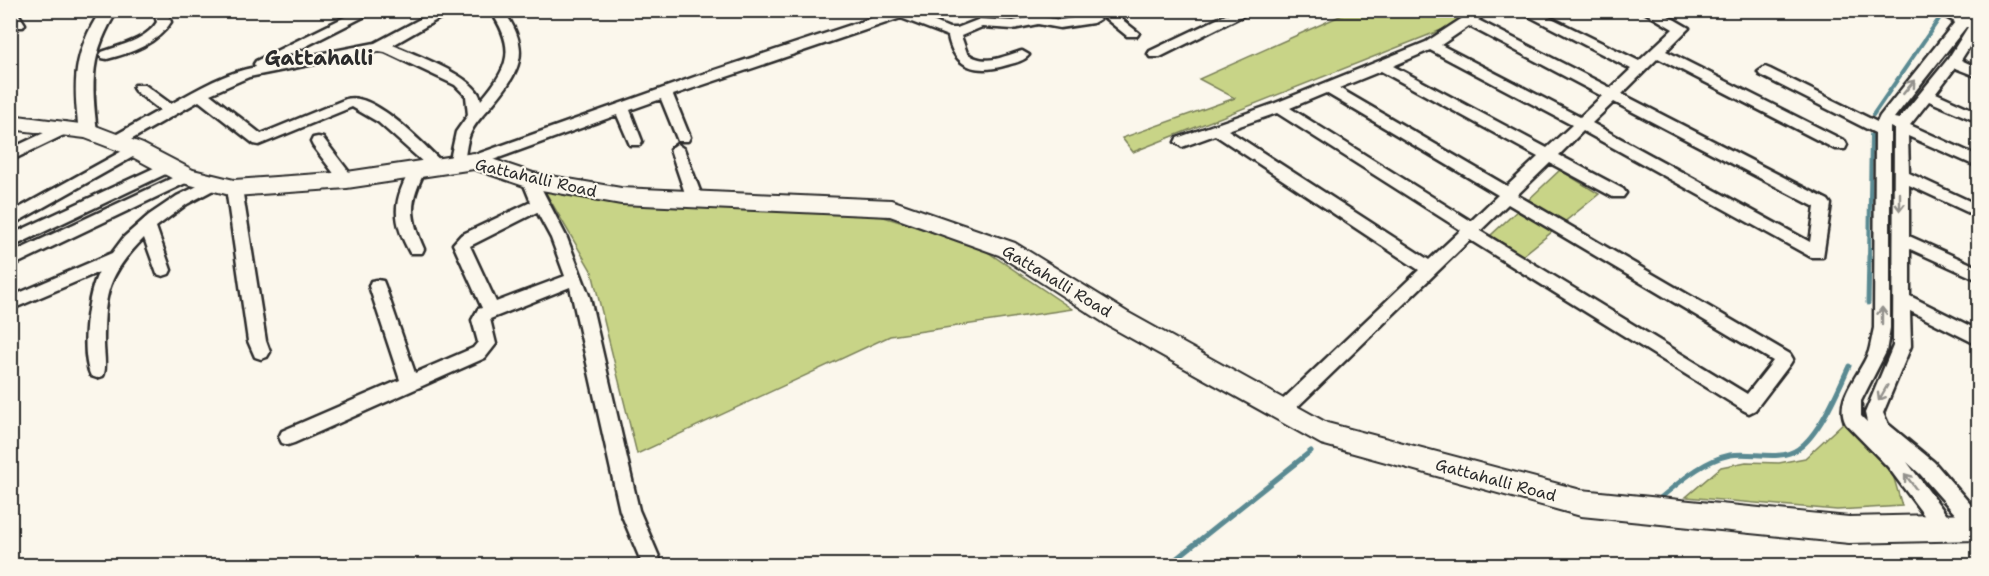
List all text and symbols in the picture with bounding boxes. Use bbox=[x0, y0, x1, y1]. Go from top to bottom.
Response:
district label: Gattahalli bbox=[265, 45, 373, 71]
one-way arrow bbox=[1902, 80, 1916, 95]
street label: Gattahalli Road bbox=[473, 154, 599, 202]
one-way arrow bbox=[1894, 192, 1906, 212]
street label: Gattahalli Road bbox=[998, 240, 1116, 322]
one-way arrow bbox=[1876, 306, 1888, 326]
one-way arrow bbox=[1876, 384, 1888, 401]
street label: Gattahalli Road bbox=[1433, 454, 1559, 506]
one-way arrow bbox=[1904, 474, 1916, 490]

